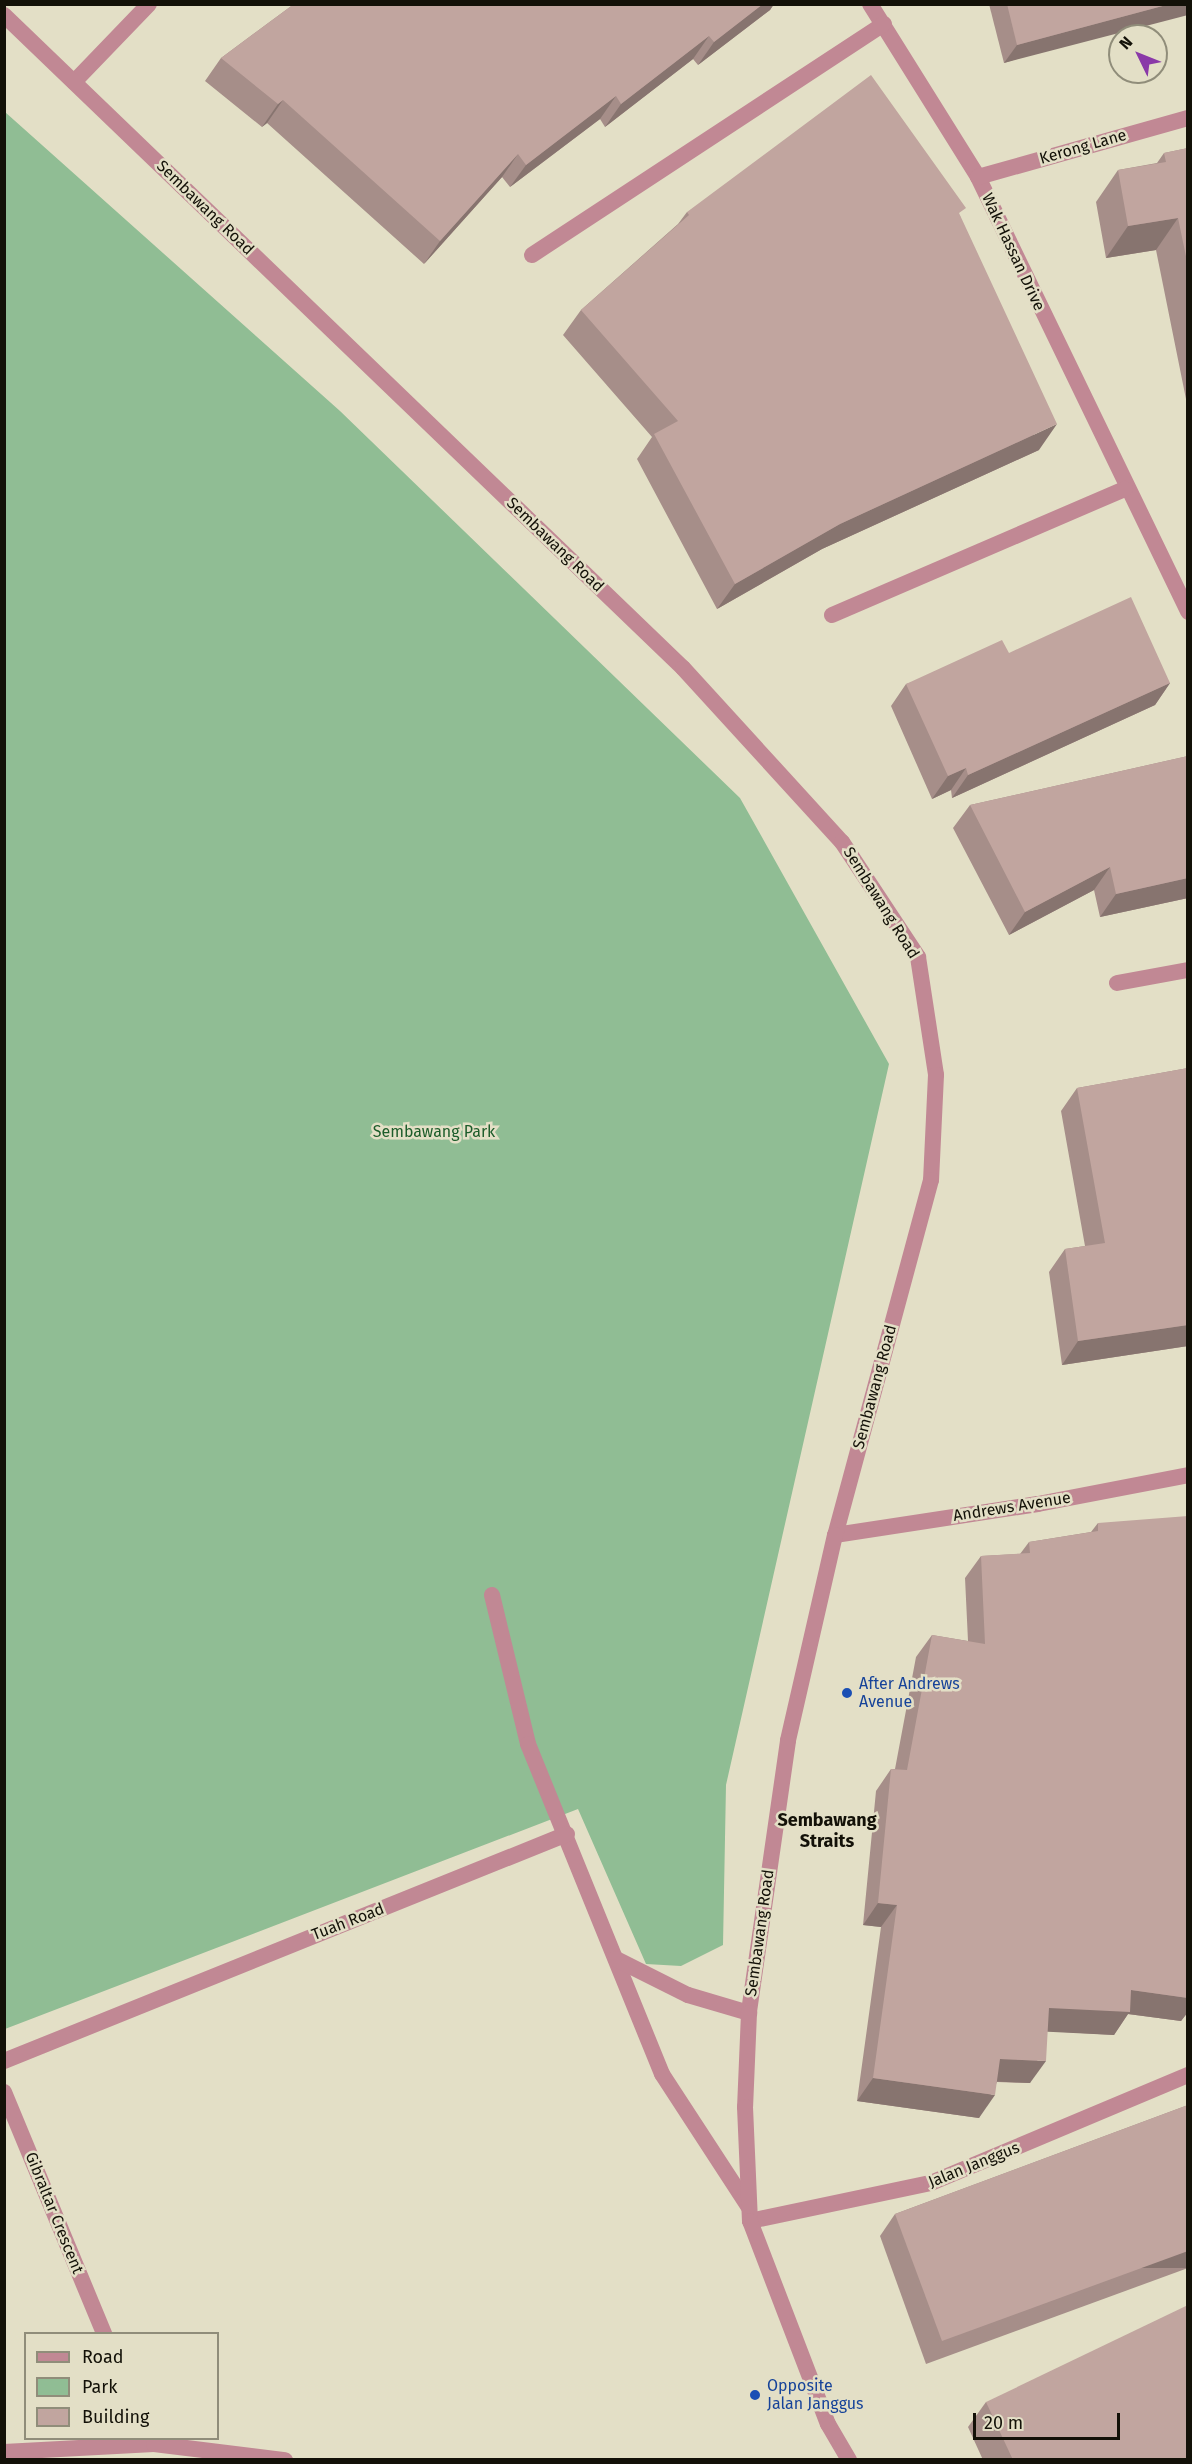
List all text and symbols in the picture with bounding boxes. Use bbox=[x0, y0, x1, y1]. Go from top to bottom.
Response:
north arrow bbox=[1108, 24, 1168, 84]
text: N bbox=[1115, 32, 1136, 53]
street label: Kerong Lane bbox=[1037, 125, 1129, 169]
street label: Sembawang Road bbox=[152, 157, 258, 259]
street label: Wak Hassan Drive bbox=[977, 190, 1049, 314]
street label: Sembawang Road bbox=[502, 494, 608, 596]
street label: Sembawang Road bbox=[839, 844, 923, 962]
park label: Sembawang Park bbox=[373, 1122, 495, 1142]
street label: Sembawang Road bbox=[849, 1323, 901, 1451]
street label: Andrews Avenue bbox=[952, 1488, 1072, 1526]
place label: After Andrews Avenue bbox=[859, 1674, 960, 1712]
marker: After Andrews Avenue bbox=[840, 1686, 854, 1700]
district label: Sembawang Straits bbox=[777, 1810, 877, 1852]
street label: Sembawang Road bbox=[742, 1868, 778, 1998]
street label: Tuah Road bbox=[309, 1899, 387, 1945]
street label: Jalan Janggus bbox=[926, 2138, 1022, 2192]
street label: Gibraltar Crescent bbox=[21, 2149, 87, 2277]
legend bbox=[24, 2332, 219, 2440]
text: Road bbox=[82, 2346, 124, 2368]
text: Park bbox=[82, 2376, 117, 2398]
place label: Opposite Jalan Janggus bbox=[767, 2376, 864, 2414]
marker: Opposite Jalan Janggus bbox=[748, 2388, 762, 2402]
scale bar bbox=[976, 2401, 1123, 2439]
text: Building bbox=[82, 2406, 149, 2428]
text: 20 m bbox=[984, 2412, 1023, 2434]

